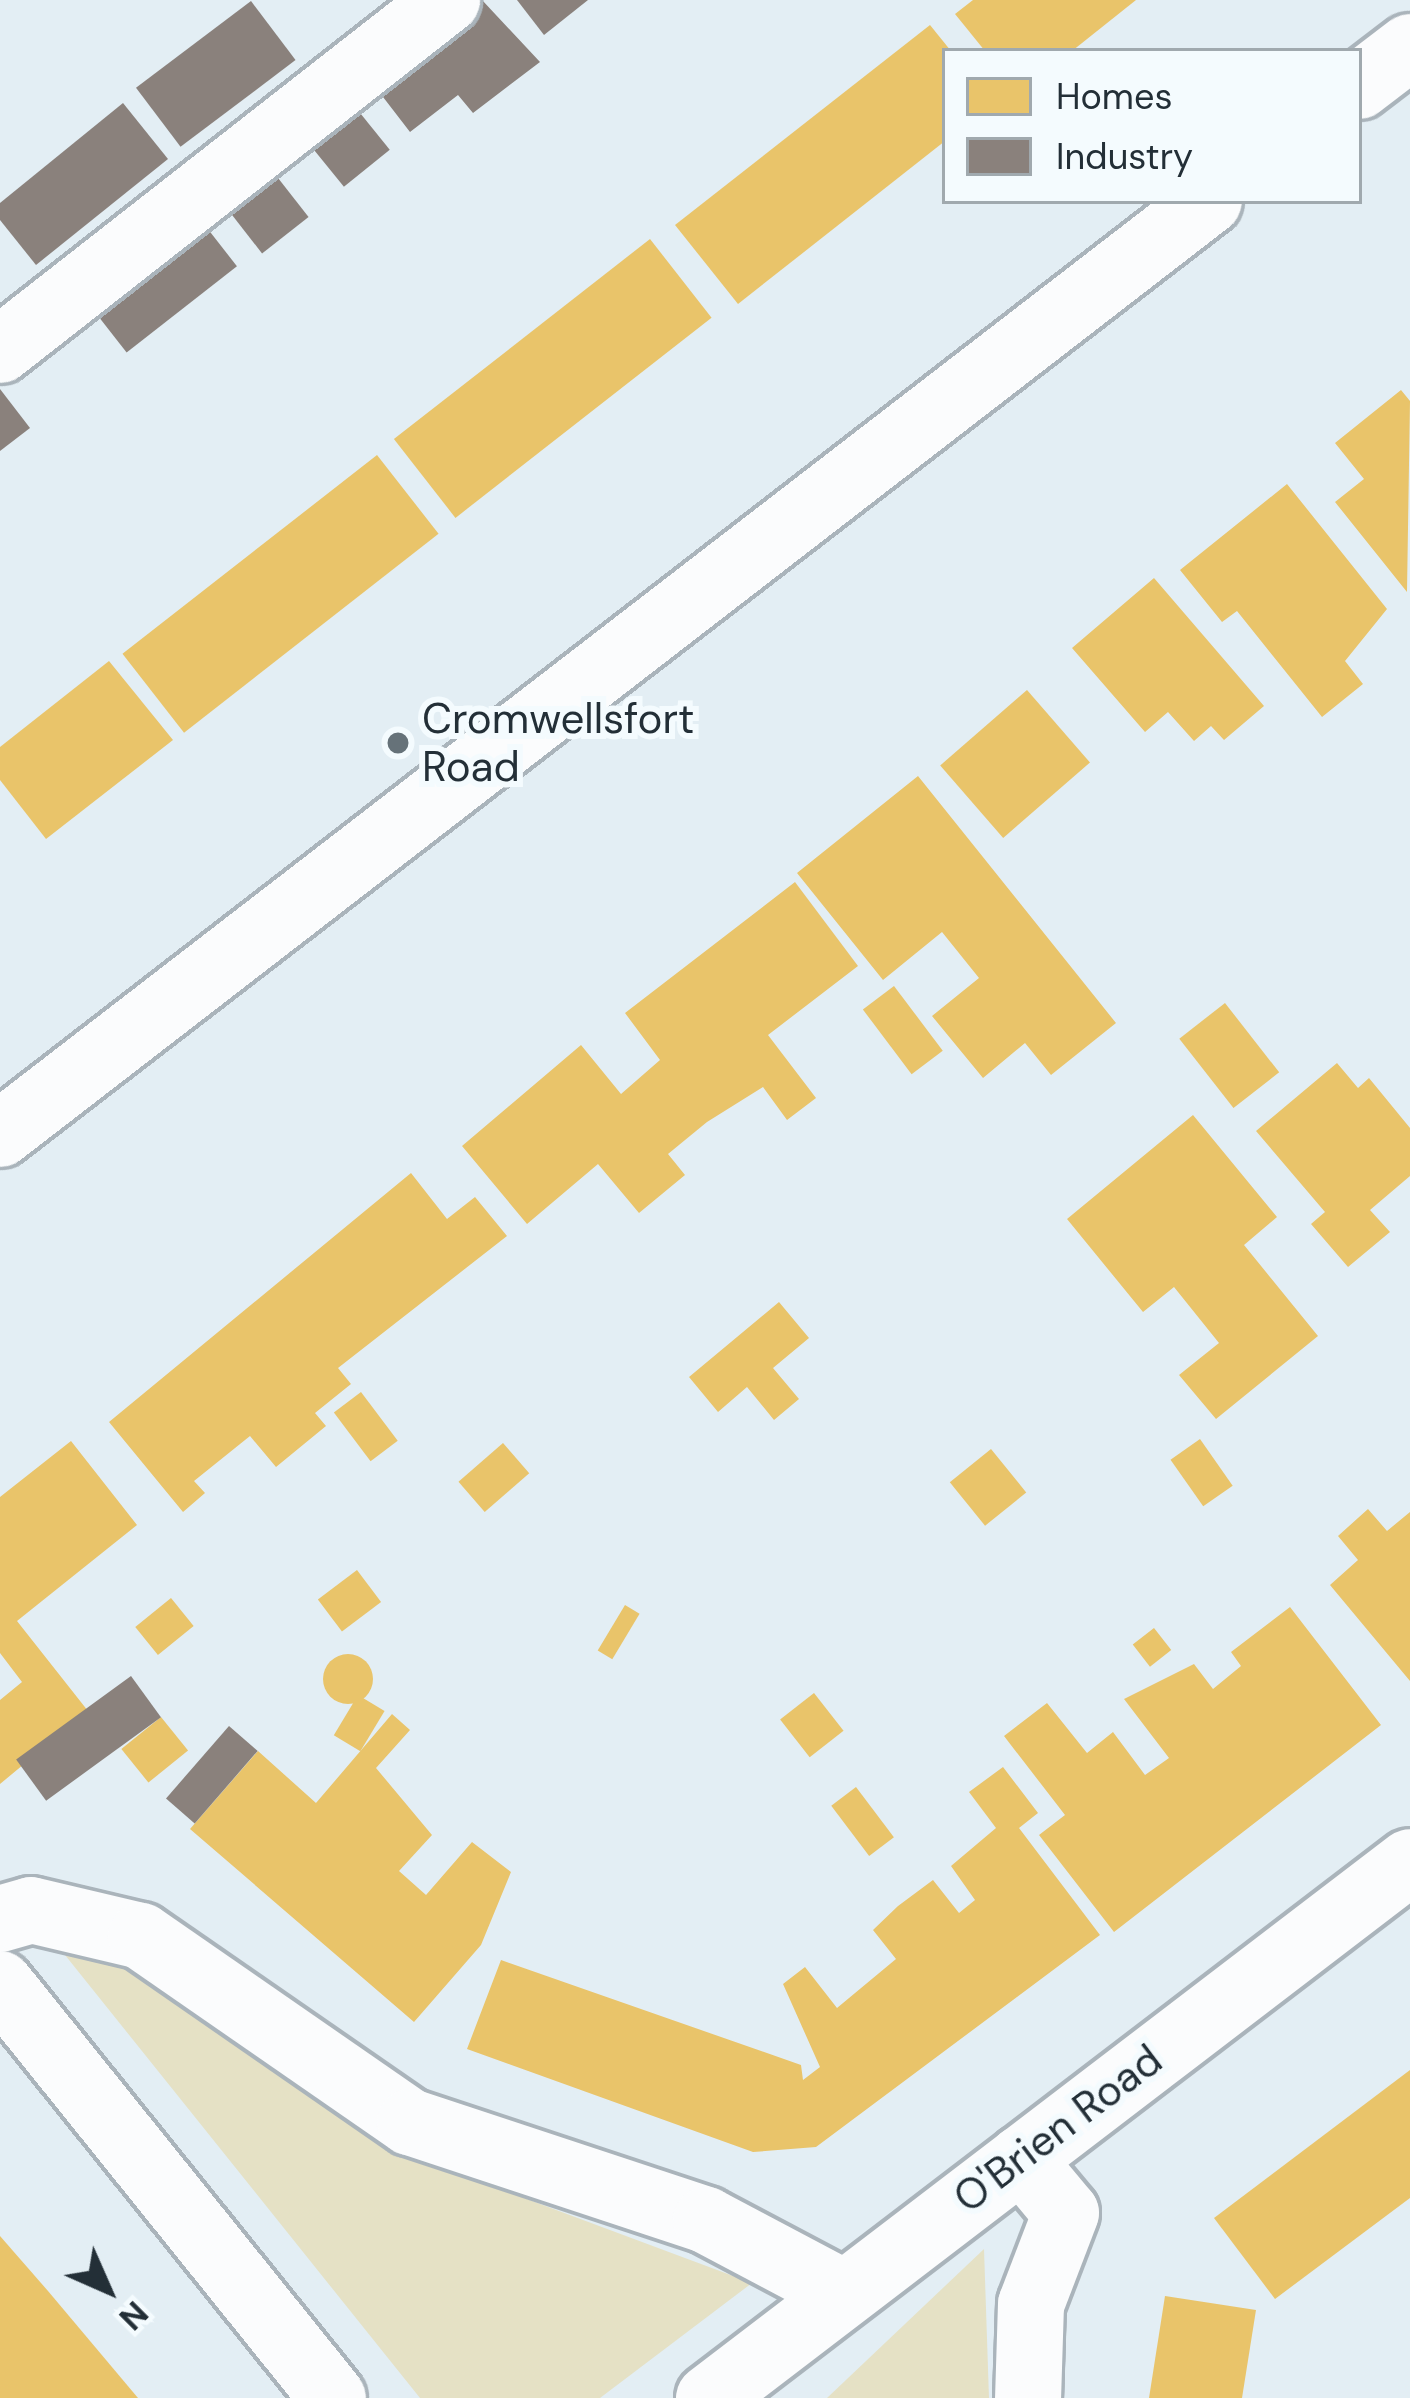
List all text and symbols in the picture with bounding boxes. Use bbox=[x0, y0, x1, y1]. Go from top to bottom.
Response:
legend bbox=[942, 48, 1362, 204]
text: Homes bbox=[1056, 73, 1172, 120]
text: Industry bbox=[1056, 133, 1193, 180]
place label: Cromwellsfort Road bbox=[422, 694, 694, 792]
marker: Cromwellsfort Road bbox=[385, 730, 411, 756]
street label: O'Brien Road bbox=[944, 2035, 1172, 2223]
north arrow bbox=[48, 2230, 168, 2350]
text: N bbox=[110, 2292, 158, 2340]

